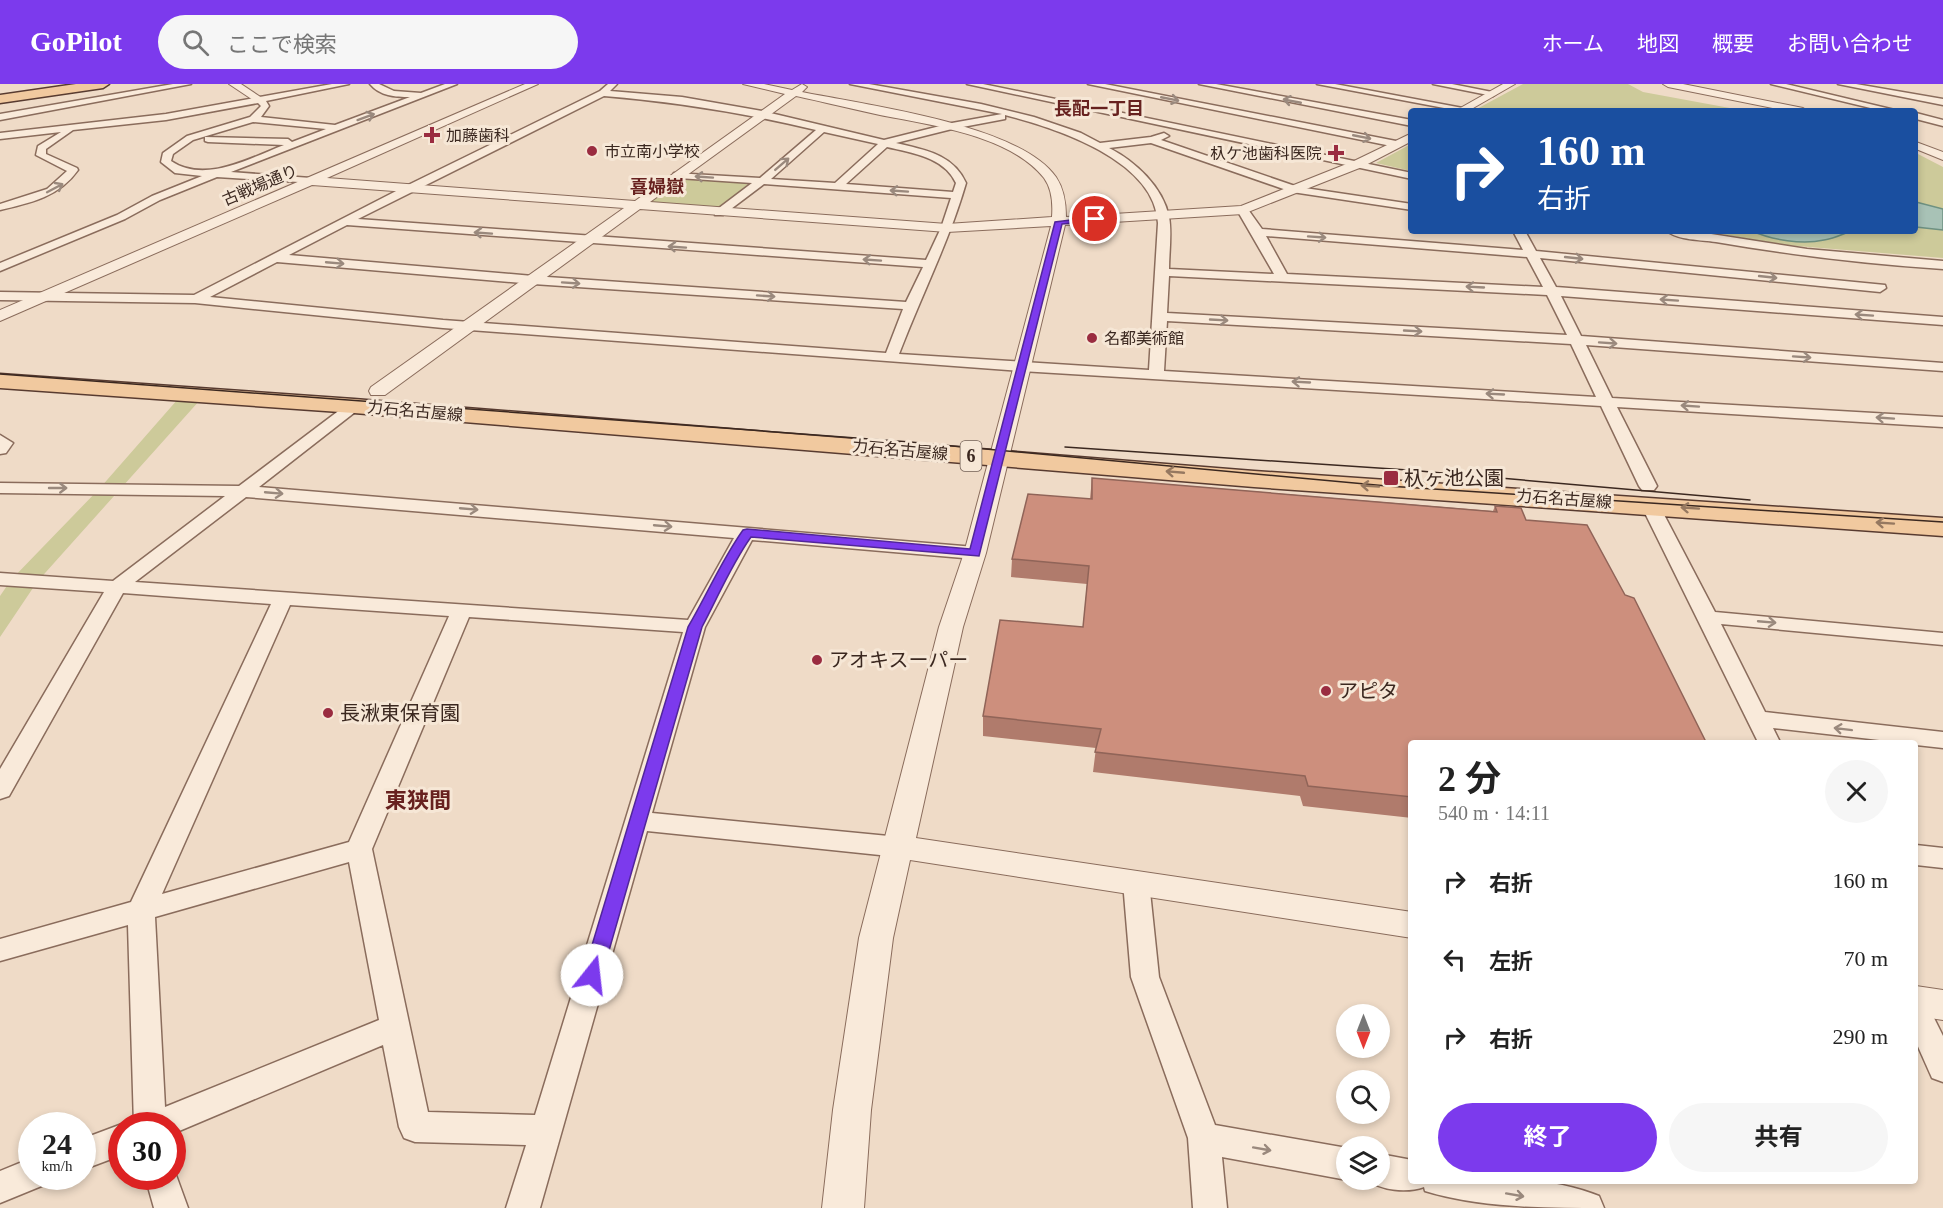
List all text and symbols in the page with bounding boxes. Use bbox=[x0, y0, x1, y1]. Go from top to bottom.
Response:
search box bbox=[158, 15, 578, 69]
text: GoPilot bbox=[30, 26, 122, 57]
icon: search bbox=[179, 26, 212, 59]
text: ここで検索 bbox=[227, 32, 337, 57]
text: ホーム bbox=[1542, 32, 1604, 56]
text: 地図 bbox=[1637, 32, 1679, 56]
text: 概要 bbox=[1712, 32, 1754, 56]
text: お問い合わせ bbox=[1787, 32, 1913, 56]
one-way arrow bbox=[1160, 94, 1180, 105]
one-way arrow bbox=[1283, 95, 1302, 106]
district label: 長配一丁目 bbox=[1054, 99, 1144, 119]
one-way arrow bbox=[356, 111, 375, 122]
marker: 加藤歯科 bbox=[423, 126, 441, 144]
place label: 加藤歯科 bbox=[446, 127, 510, 144]
text: 160 m bbox=[1537, 128, 1646, 174]
one-way arrow bbox=[1351, 132, 1371, 143]
icon: right bbox=[1438, 132, 1516, 210]
place label: 市立南小学校 bbox=[604, 143, 700, 160]
marker: 市立南小学校 bbox=[585, 144, 599, 158]
marker: 杁ケ池歯科医院 bbox=[1327, 144, 1345, 162]
place label: 杁ケ池歯科医院 bbox=[1210, 145, 1322, 162]
one-way arrow bbox=[774, 157, 789, 171]
street label: 古戦場通り bbox=[220, 162, 300, 208]
one-way arrow bbox=[695, 171, 714, 182]
district label: 喜婦嶽 bbox=[630, 177, 684, 197]
one-way arrow bbox=[46, 182, 63, 194]
text: 右折 bbox=[1537, 184, 1591, 214]
one-way arrow bbox=[889, 185, 909, 196]
pin bbox=[1069, 193, 1120, 244]
icon: arrive bbox=[1078, 202, 1111, 235]
one-way arrow bbox=[473, 227, 493, 238]
one-way arrow bbox=[1306, 232, 1326, 243]
one-way arrow bbox=[668, 241, 688, 252]
one-way arrow bbox=[1563, 253, 1583, 264]
one-way arrow bbox=[862, 254, 882, 265]
one-way arrow bbox=[325, 258, 345, 269]
one-way arrow bbox=[1758, 272, 1777, 283]
one-way arrow bbox=[561, 277, 581, 288]
one-way arrow bbox=[1465, 282, 1485, 293]
one-way arrow bbox=[756, 291, 775, 302]
one-way arrow bbox=[1660, 294, 1680, 305]
one-way arrow bbox=[1854, 309, 1874, 320]
one-way arrow bbox=[1208, 315, 1228, 326]
one-way arrow bbox=[1403, 326, 1423, 337]
place label: 名都美術館 bbox=[1104, 330, 1184, 347]
marker: 名都美術館 bbox=[1085, 331, 1099, 345]
one-way arrow bbox=[1597, 337, 1617, 348]
one-way arrow bbox=[1792, 351, 1812, 362]
one-way arrow bbox=[1291, 377, 1311, 388]
one-way arrow bbox=[1486, 388, 1506, 399]
street label: 力石名古屋線 bbox=[366, 398, 464, 424]
one-way arrow bbox=[1681, 400, 1700, 411]
one-way arrow bbox=[1875, 412, 1895, 423]
street label: 力石名古屋線 bbox=[851, 437, 949, 463]
road number: 6 bbox=[960, 441, 982, 471]
one-way arrow bbox=[1166, 466, 1186, 477]
place label: 杁ヶ池公園 bbox=[1404, 467, 1504, 489]
marker: 杁ヶ池公園 bbox=[1382, 469, 1400, 487]
one-way arrow bbox=[1360, 481, 1380, 492]
one-way arrow bbox=[48, 482, 68, 494]
street label: 力石名古屋線 bbox=[1516, 487, 1612, 511]
one-way arrow bbox=[264, 488, 284, 499]
one-way arrow bbox=[1681, 502, 1701, 513]
one-way arrow bbox=[458, 504, 478, 515]
one-way arrow bbox=[1875, 517, 1895, 528]
one-way arrow bbox=[653, 521, 672, 532]
one-way arrow bbox=[1756, 617, 1776, 628]
place label: アオキスーパー bbox=[829, 649, 968, 671]
marker: アオキスーパー bbox=[810, 653, 824, 667]
place label: アピタ bbox=[1338, 680, 1398, 702]
marker: アピタ bbox=[1319, 684, 1333, 698]
place label: 長湫東保育園 bbox=[340, 702, 460, 724]
marker: 長湫東保育園 bbox=[321, 706, 335, 720]
one-way arrow bbox=[1834, 723, 1854, 734]
text: 2 分 bbox=[1438, 759, 1501, 799]
button: close bbox=[1825, 760, 1888, 823]
district label: 東狭間 bbox=[385, 788, 451, 813]
text: 540 m · 14:11 bbox=[1438, 802, 1550, 824]
icon: right bbox=[1438, 865, 1471, 898]
text: 160 m bbox=[1832, 868, 1888, 893]
text: 右折 bbox=[1489, 871, 1533, 896]
position arrow bbox=[560, 943, 624, 1007]
icon: left bbox=[1438, 943, 1471, 976]
text: 70 m bbox=[1843, 946, 1888, 971]
text: 左折 bbox=[1489, 949, 1533, 974]
north arrow bbox=[1336, 1004, 1390, 1058]
map controls bbox=[1336, 1004, 1390, 1190]
icon: right bbox=[1438, 1021, 1471, 1054]
text: 290 m bbox=[1832, 1024, 1888, 1049]
text: 右折 bbox=[1489, 1027, 1533, 1052]
button: search bbox=[1336, 1070, 1390, 1124]
button: 終了 bbox=[1438, 1103, 1657, 1172]
button: 共有 bbox=[1669, 1103, 1888, 1172]
speed limit sign: 30 bbox=[108, 1112, 186, 1190]
text: 24 bbox=[42, 1127, 72, 1160]
button: layers bbox=[1336, 1136, 1390, 1190]
one-way arrow bbox=[1252, 1144, 1271, 1155]
text: km/h bbox=[42, 1158, 72, 1174]
one-way arrow bbox=[1504, 1190, 1524, 1201]

